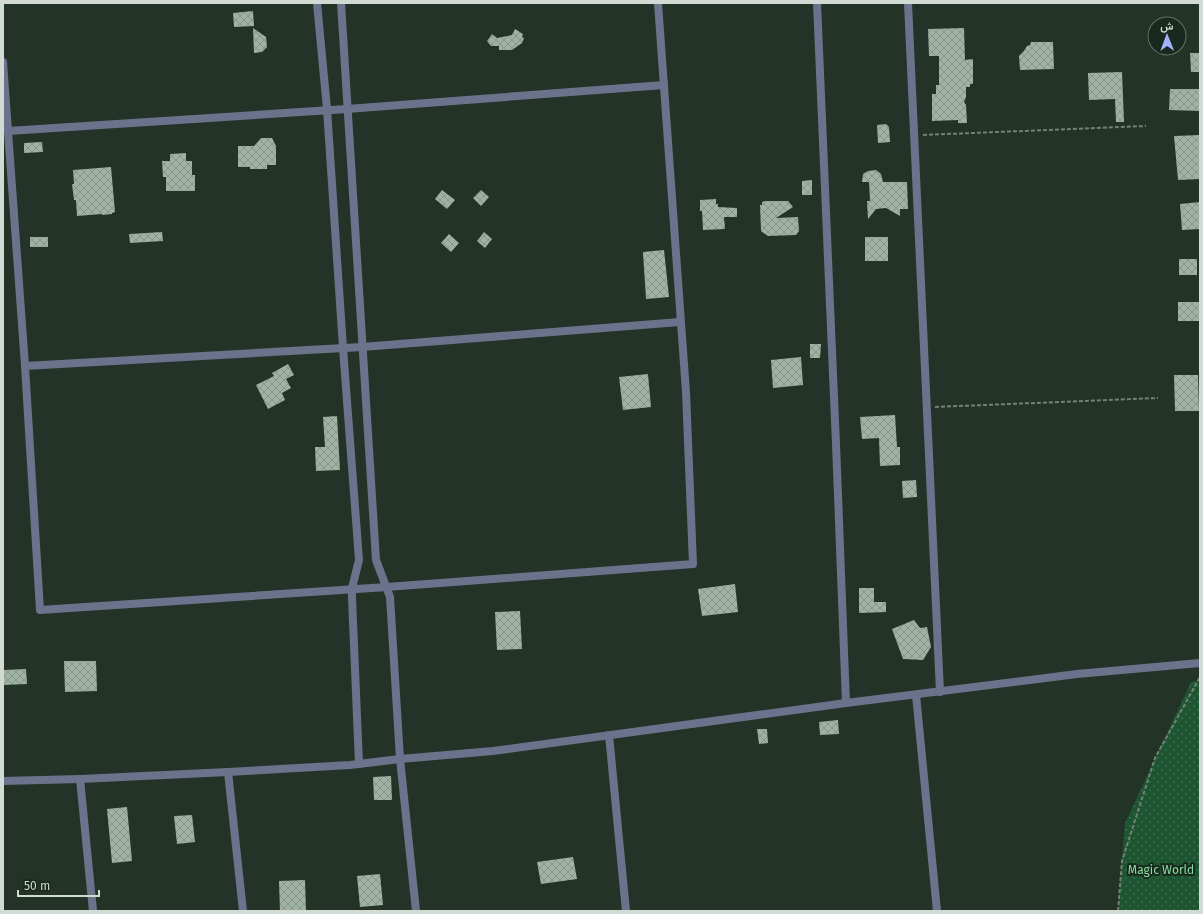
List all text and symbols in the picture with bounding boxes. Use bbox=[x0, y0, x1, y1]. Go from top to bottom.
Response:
north arrow bbox=[1147, 16, 1187, 56]
text: ش bbox=[1160, 20, 1174, 33]
park label: Magic World bbox=[1128, 863, 1194, 877]
scale bar bbox=[18, 872, 99, 898]
text: 50 m bbox=[24, 879, 50, 893]

